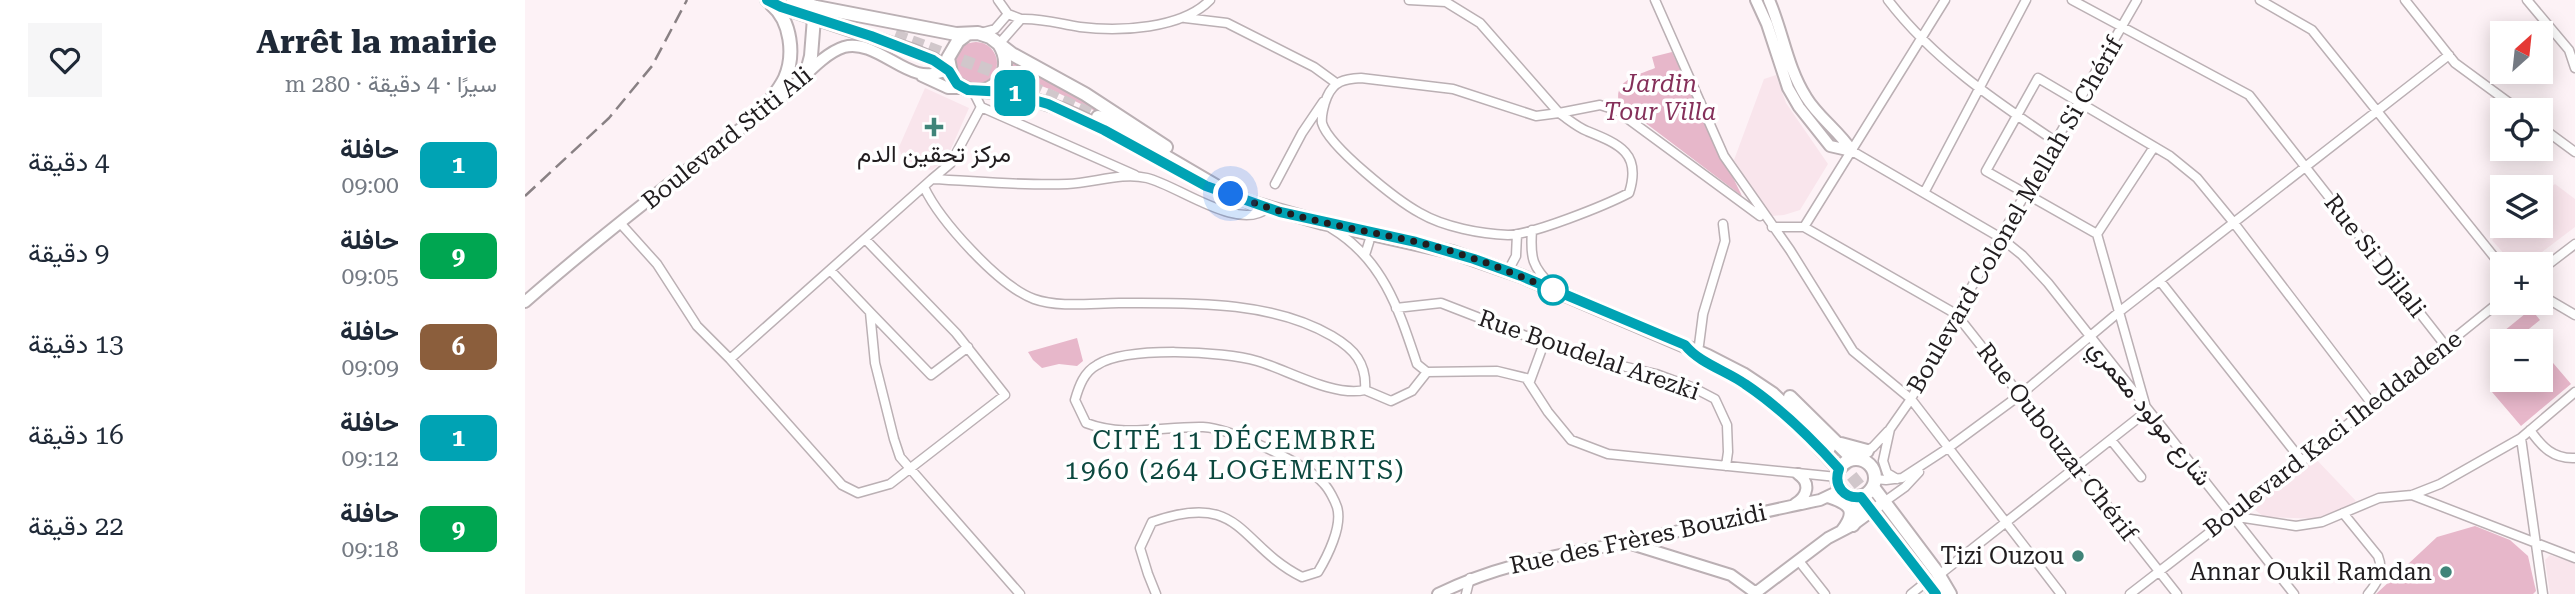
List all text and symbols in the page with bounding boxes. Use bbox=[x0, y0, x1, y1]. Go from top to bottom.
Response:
north arrow bbox=[2490, 21, 2553, 84]
map controls bbox=[2490, 21, 2553, 392]
text: Arrêt la mairie bbox=[256, 22, 497, 61]
button: heart bbox=[28, 23, 102, 97]
street label: Boulevard Colonel Mellah Si Chérif bbox=[1901, 31, 2129, 398]
street label: Boulevard Stiti Ali bbox=[637, 61, 818, 215]
line badge: 1 bbox=[992, 70, 1038, 116]
park label: Jardin Tour Villa bbox=[1604, 70, 1716, 126]
text: سيرًا · 4 دقيقة · 280 m bbox=[285, 71, 497, 98]
text: 1 bbox=[1008, 79, 1022, 107]
button: locate bbox=[2490, 98, 2553, 161]
marker: مركز تحقين الدم bbox=[924, 117, 944, 137]
text: حافلة bbox=[340, 134, 399, 164]
place label: مركز تحقين الدم bbox=[857, 140, 1011, 170]
text: 4 دقيقة bbox=[28, 147, 109, 177]
text: 1 bbox=[452, 151, 465, 179]
text: 09:00 bbox=[342, 172, 399, 199]
button: layers bbox=[2490, 175, 2553, 238]
your location bbox=[1213, 176, 1248, 211]
street label: Rue Si Djilali bbox=[2318, 189, 2432, 323]
text: حافلة bbox=[340, 225, 399, 255]
text: 9 دقيقة bbox=[28, 238, 109, 268]
text: 9 bbox=[452, 242, 465, 270]
button: + bbox=[2490, 252, 2553, 315]
text: 09:05 bbox=[342, 263, 399, 290]
unlabelled marker bbox=[1538, 275, 1568, 305]
street label: Rue Boudelal Arezki bbox=[1475, 304, 1704, 406]
text: حافلة bbox=[340, 316, 399, 346]
street label: Boulevard Kaci Iheddadene bbox=[2199, 325, 2467, 543]
text: 13 دقيقة bbox=[28, 329, 124, 359]
button: − bbox=[2490, 329, 2553, 392]
text: 6 bbox=[452, 333, 465, 361]
street label: شارع مولود معمري bbox=[2079, 334, 2217, 495]
street label: Rue Oubouzar Chérif bbox=[1971, 338, 2143, 547]
text: 09:09 bbox=[342, 354, 399, 381]
text: حافلة bbox=[340, 407, 399, 437]
text: 16 دقيقة bbox=[28, 420, 124, 450]
text: 1 bbox=[452, 424, 465, 452]
district label: CITÉ 11 DÉCEMBRE 1960 (264 LOGEMENTS) bbox=[1064, 424, 1406, 485]
text: 09:12 bbox=[342, 445, 399, 472]
text: حافلة bbox=[340, 498, 399, 528]
street label: Rue des Frères Bouzidi bbox=[1507, 498, 1769, 580]
text: 22 دقيقة bbox=[28, 511, 124, 541]
text: 9 bbox=[452, 515, 465, 543]
text: 09:18 bbox=[342, 536, 399, 563]
place label: Tizi Ouzou bbox=[1940, 542, 2064, 570]
marker: Tizi Ouzou bbox=[2070, 548, 2086, 564]
place label: Annar Oukil Ramdan bbox=[2190, 558, 2432, 586]
marker: Annar Oukil Ramdan bbox=[2438, 564, 2454, 580]

